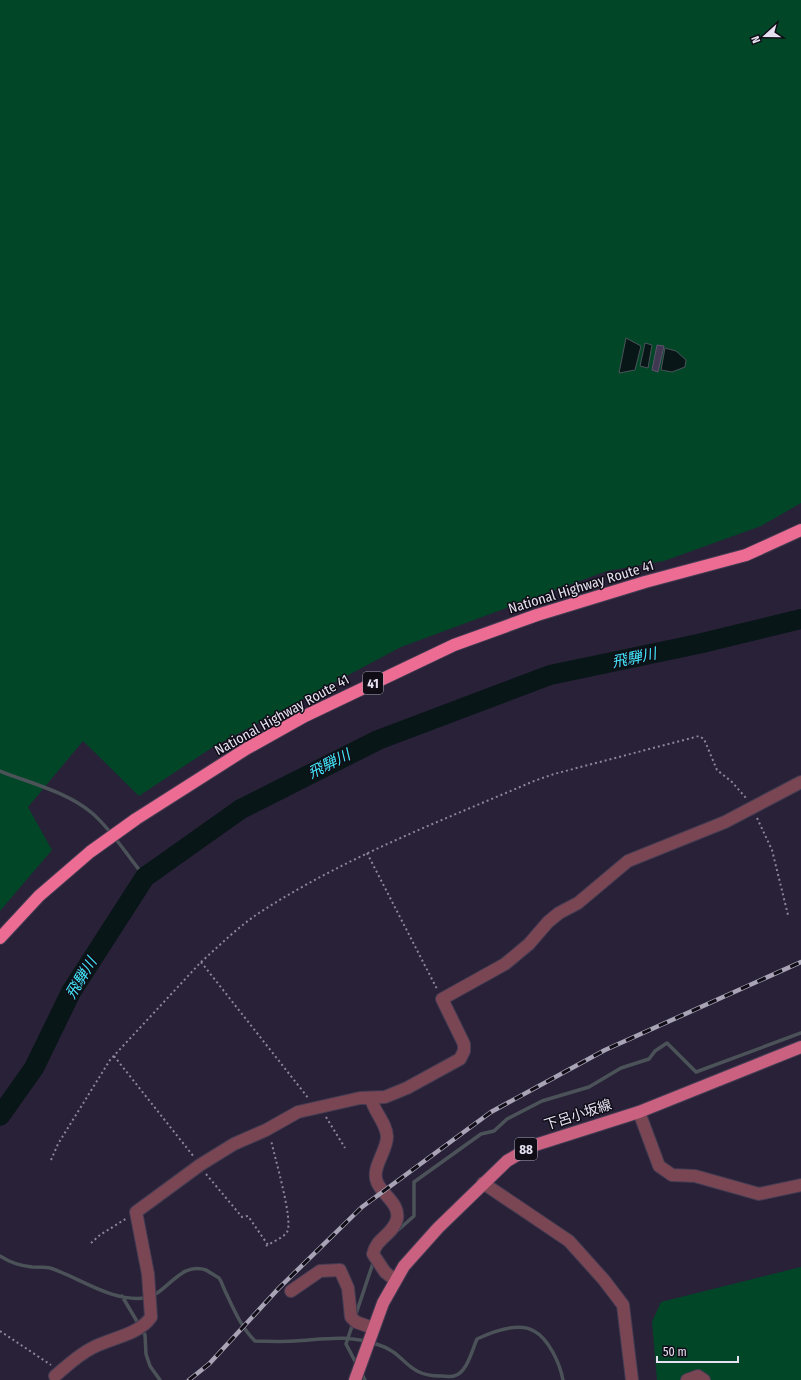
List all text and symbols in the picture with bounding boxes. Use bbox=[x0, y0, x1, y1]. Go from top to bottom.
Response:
north arrow bbox=[745, 16, 785, 56]
text: N bbox=[749, 34, 763, 45]
street label: National Highway Route 41 bbox=[506, 557, 656, 617]
water label: 飛騨川 bbox=[610, 644, 660, 671]
street label: National Highway Route 41 bbox=[212, 671, 352, 759]
road number: 41 bbox=[363, 672, 383, 694]
water label: 飛騨川 bbox=[305, 745, 355, 782]
water label: 飛騨川 bbox=[62, 952, 101, 1002]
street label: 下呂小坂線 bbox=[542, 1096, 614, 1134]
road number: 88 bbox=[515, 1138, 537, 1160]
scale bar bbox=[657, 1338, 738, 1364]
text: 50 m bbox=[663, 1345, 687, 1359]

